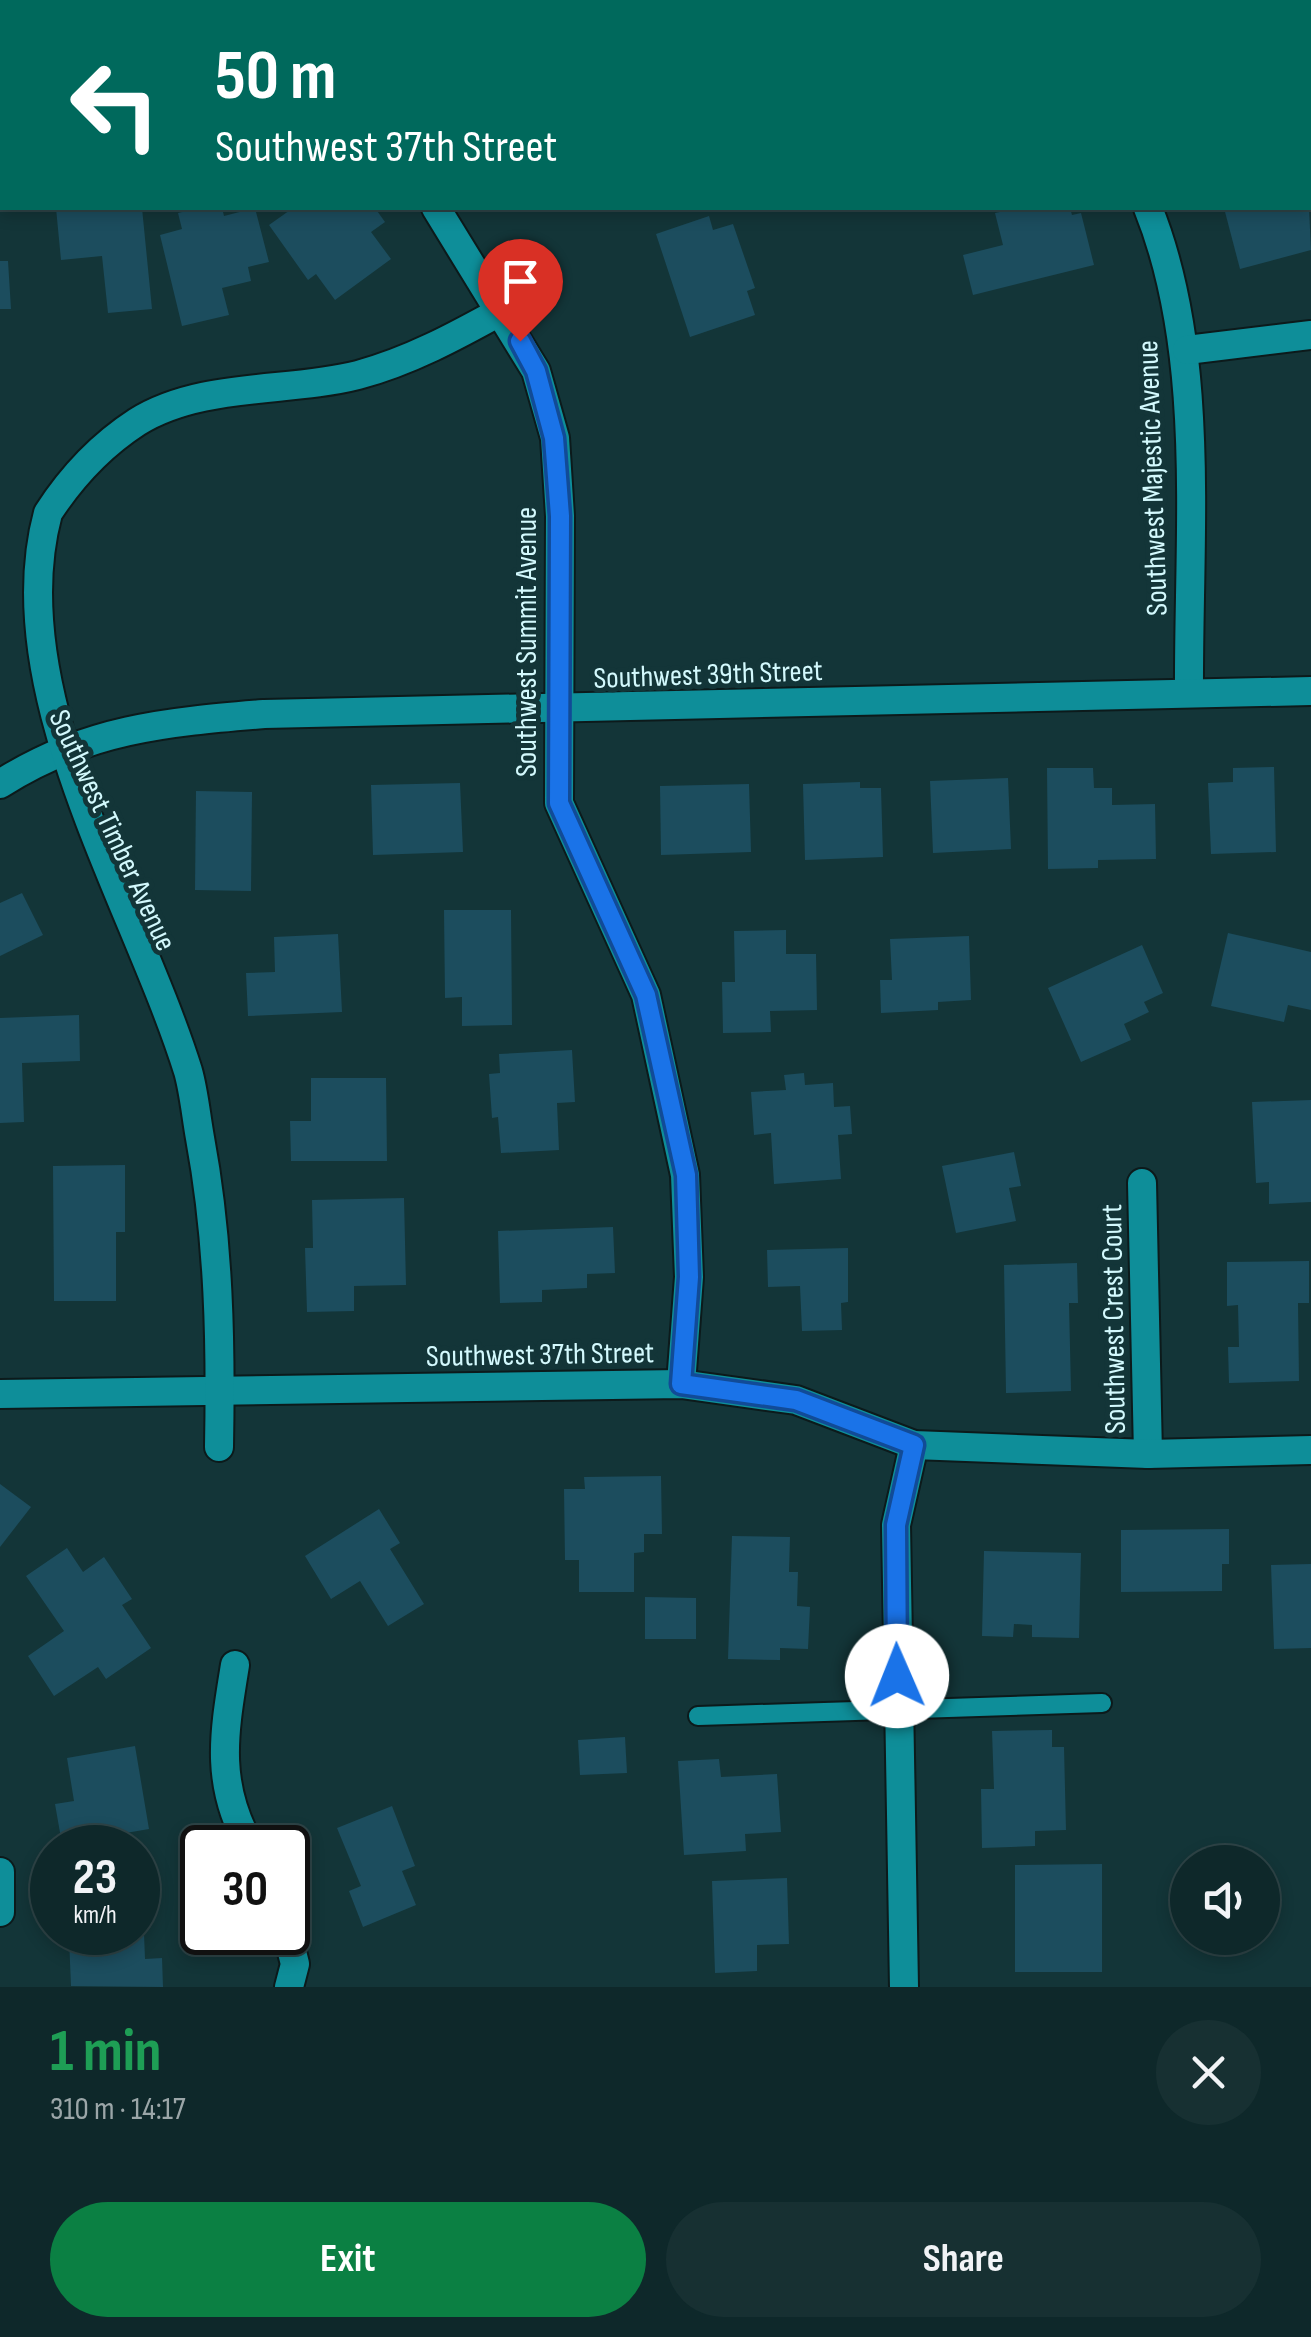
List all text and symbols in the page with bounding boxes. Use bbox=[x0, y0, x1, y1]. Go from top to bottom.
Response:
text: 50 m bbox=[215, 35, 336, 119]
icon: left bbox=[50, 40, 180, 170]
text: Southwest 37th Street bbox=[215, 120, 557, 175]
pin bbox=[478, 239, 563, 342]
icon: arrive bbox=[493, 254, 548, 309]
street label: Southwest Majestic Avenue bbox=[1130, 340, 1176, 616]
street label: Southwest Summit Avenue bbox=[509, 507, 545, 777]
street label: Southwest 39th Street bbox=[593, 653, 823, 697]
street label: Southwest Timber Avenue bbox=[41, 704, 184, 957]
street label: Southwest Crest Court bbox=[1094, 1204, 1134, 1434]
street label: Southwest 37th Street bbox=[426, 1335, 654, 1375]
position arrow bbox=[845, 1624, 949, 1728]
speed limit sign: 30 bbox=[180, 1825, 310, 1955]
map controls bbox=[1170, 1845, 1280, 1955]
button: sound bbox=[1170, 1845, 1280, 1955]
text: 23 bbox=[73, 1848, 117, 1908]
text: km/h bbox=[73, 1900, 117, 1931]
text: 1 min bbox=[50, 2016, 162, 2088]
button: close bbox=[1156, 2020, 1261, 2125]
text: 310 m · 14:17 bbox=[50, 2090, 186, 2129]
button: Exit bbox=[50, 2202, 646, 2317]
button: Share bbox=[666, 2202, 1261, 2317]

